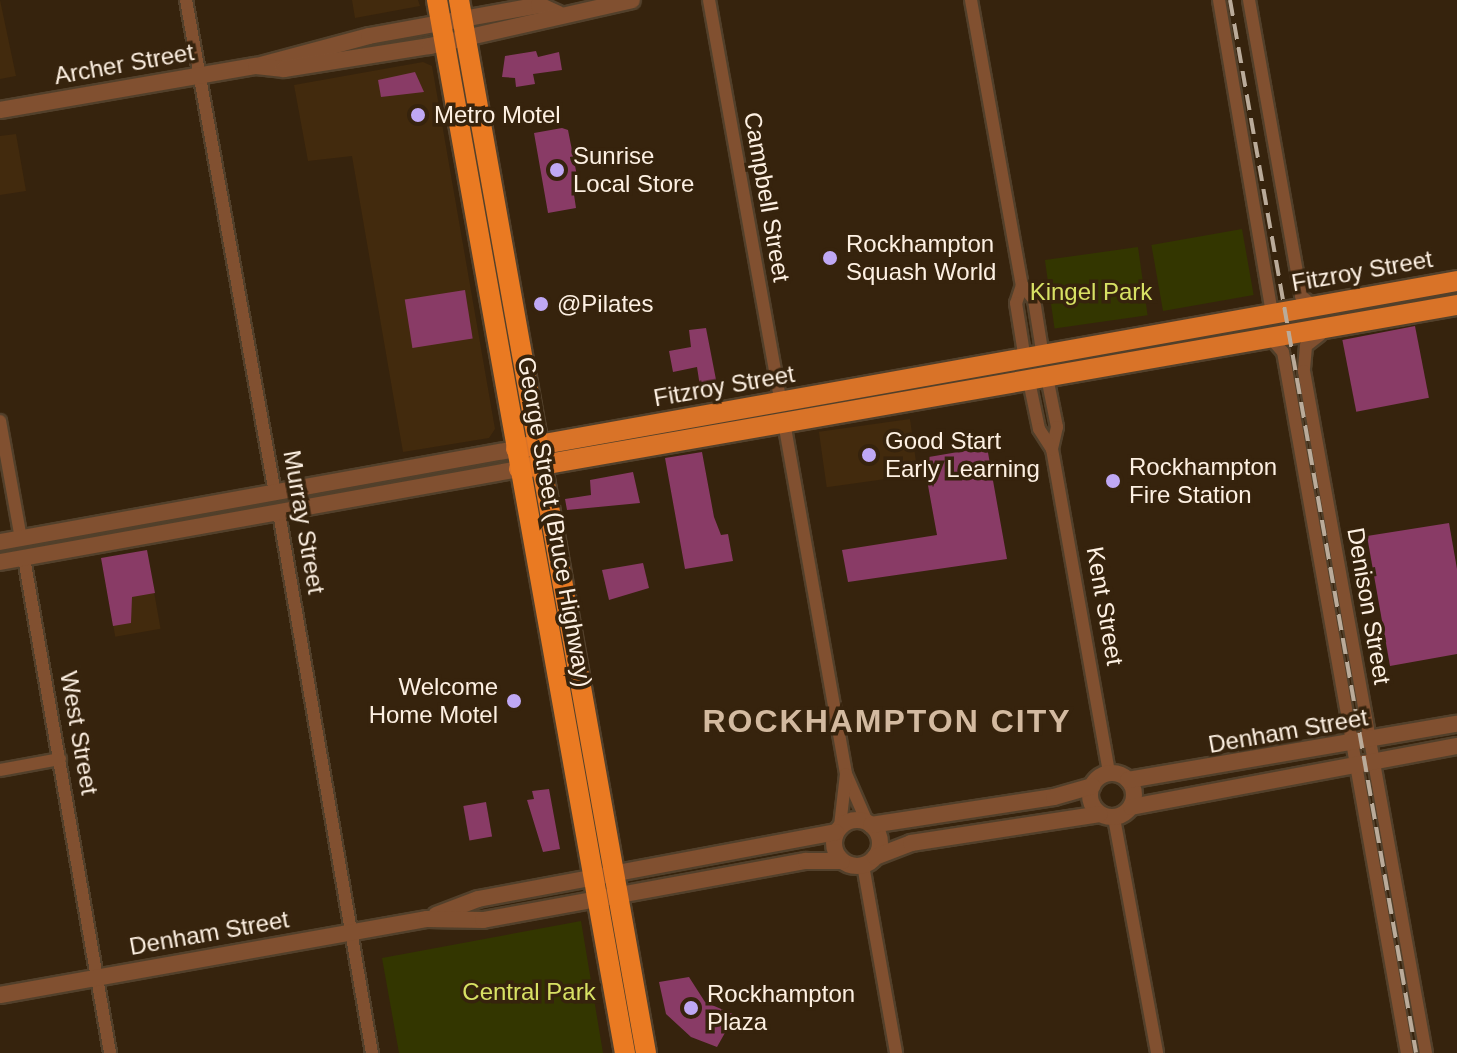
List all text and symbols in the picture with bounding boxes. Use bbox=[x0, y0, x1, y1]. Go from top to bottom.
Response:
street label: Archer Street bbox=[52, 38, 196, 90]
place label: Metro Motel bbox=[434, 101, 561, 129]
marker: Metro Motel bbox=[409, 106, 427, 124]
street label: Campbell Street bbox=[738, 110, 796, 284]
place label: Sunrise Local Store bbox=[573, 142, 694, 198]
marker: Sunrise Local Store bbox=[548, 161, 566, 179]
place label: Rockhampton Squash World bbox=[846, 230, 996, 286]
street label: Fitzroy Street bbox=[1289, 244, 1435, 298]
marker: Rockhampton Squash World bbox=[821, 249, 839, 267]
park label: Kingel Park bbox=[1030, 278, 1152, 306]
place label: @Pilates bbox=[557, 290, 653, 318]
marker: @Pilates bbox=[532, 295, 550, 313]
street label: George Street (Bruce Highway) bbox=[512, 355, 598, 689]
street label: Fitzroy Street bbox=[651, 359, 797, 413]
place label: Good Start Early Learning bbox=[885, 427, 1040, 483]
marker: Good Start Early Learning bbox=[860, 446, 878, 464]
street label: Murray Street bbox=[277, 448, 331, 596]
place label: Rockhampton Fire Station bbox=[1129, 453, 1277, 509]
marker: Rockhampton Fire Station bbox=[1104, 472, 1122, 490]
street label: Denison Street bbox=[1341, 525, 1397, 687]
street label: Kent Street bbox=[1080, 544, 1130, 668]
street label: West Street bbox=[54, 669, 104, 797]
place label: Welcome Home Motel bbox=[369, 673, 498, 729]
marker: Welcome Home Motel bbox=[505, 692, 523, 710]
district label: ROCKHAMPTON CITY bbox=[702, 702, 1072, 740]
street label: Denham Street bbox=[1206, 703, 1370, 759]
street label: Denham Street bbox=[127, 905, 291, 961]
park label: Central Park bbox=[462, 978, 596, 1006]
place label: Rockhampton Plaza bbox=[707, 980, 855, 1036]
marker: Rockhampton Plaza bbox=[682, 999, 700, 1017]

